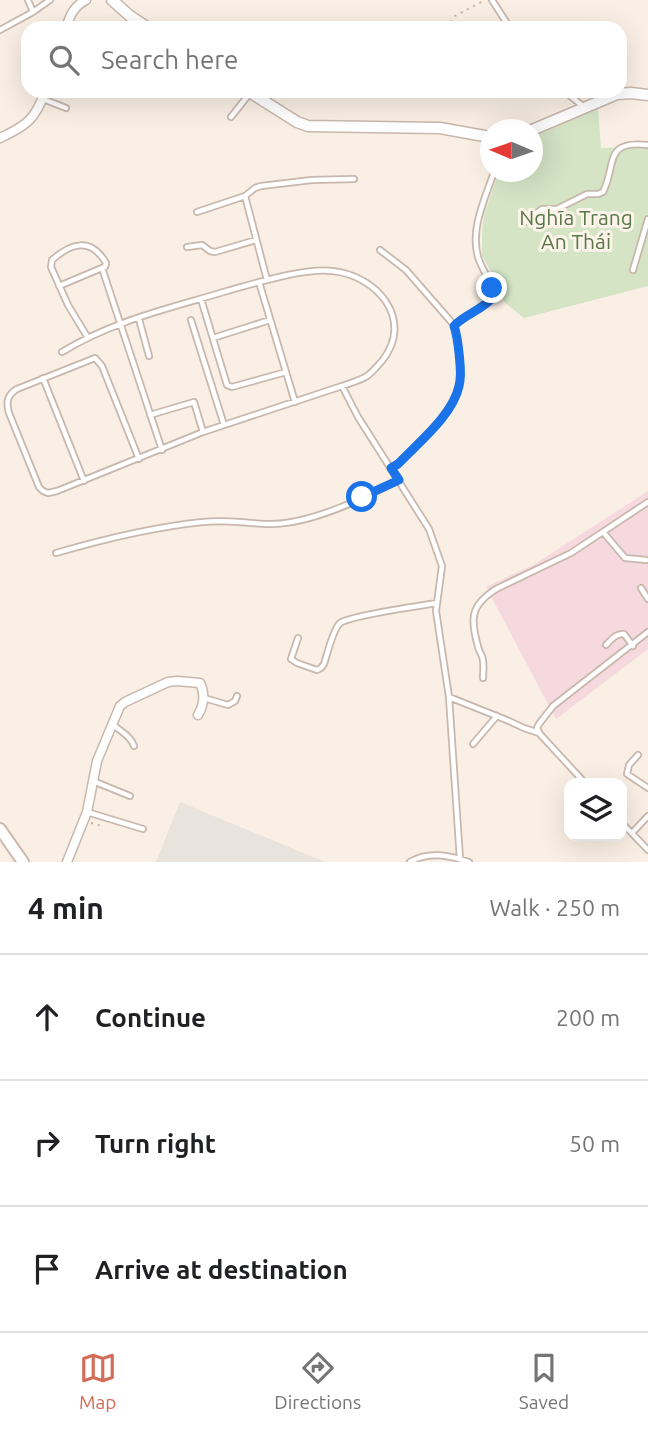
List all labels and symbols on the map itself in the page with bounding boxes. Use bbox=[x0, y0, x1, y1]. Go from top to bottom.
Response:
north arrow bbox=[480, 119, 543, 182]
park label: Nghĩa Trang An Thái bbox=[519, 205, 633, 253]
route end bbox=[476, 272, 507, 303]
route start bbox=[346, 481, 377, 512]

